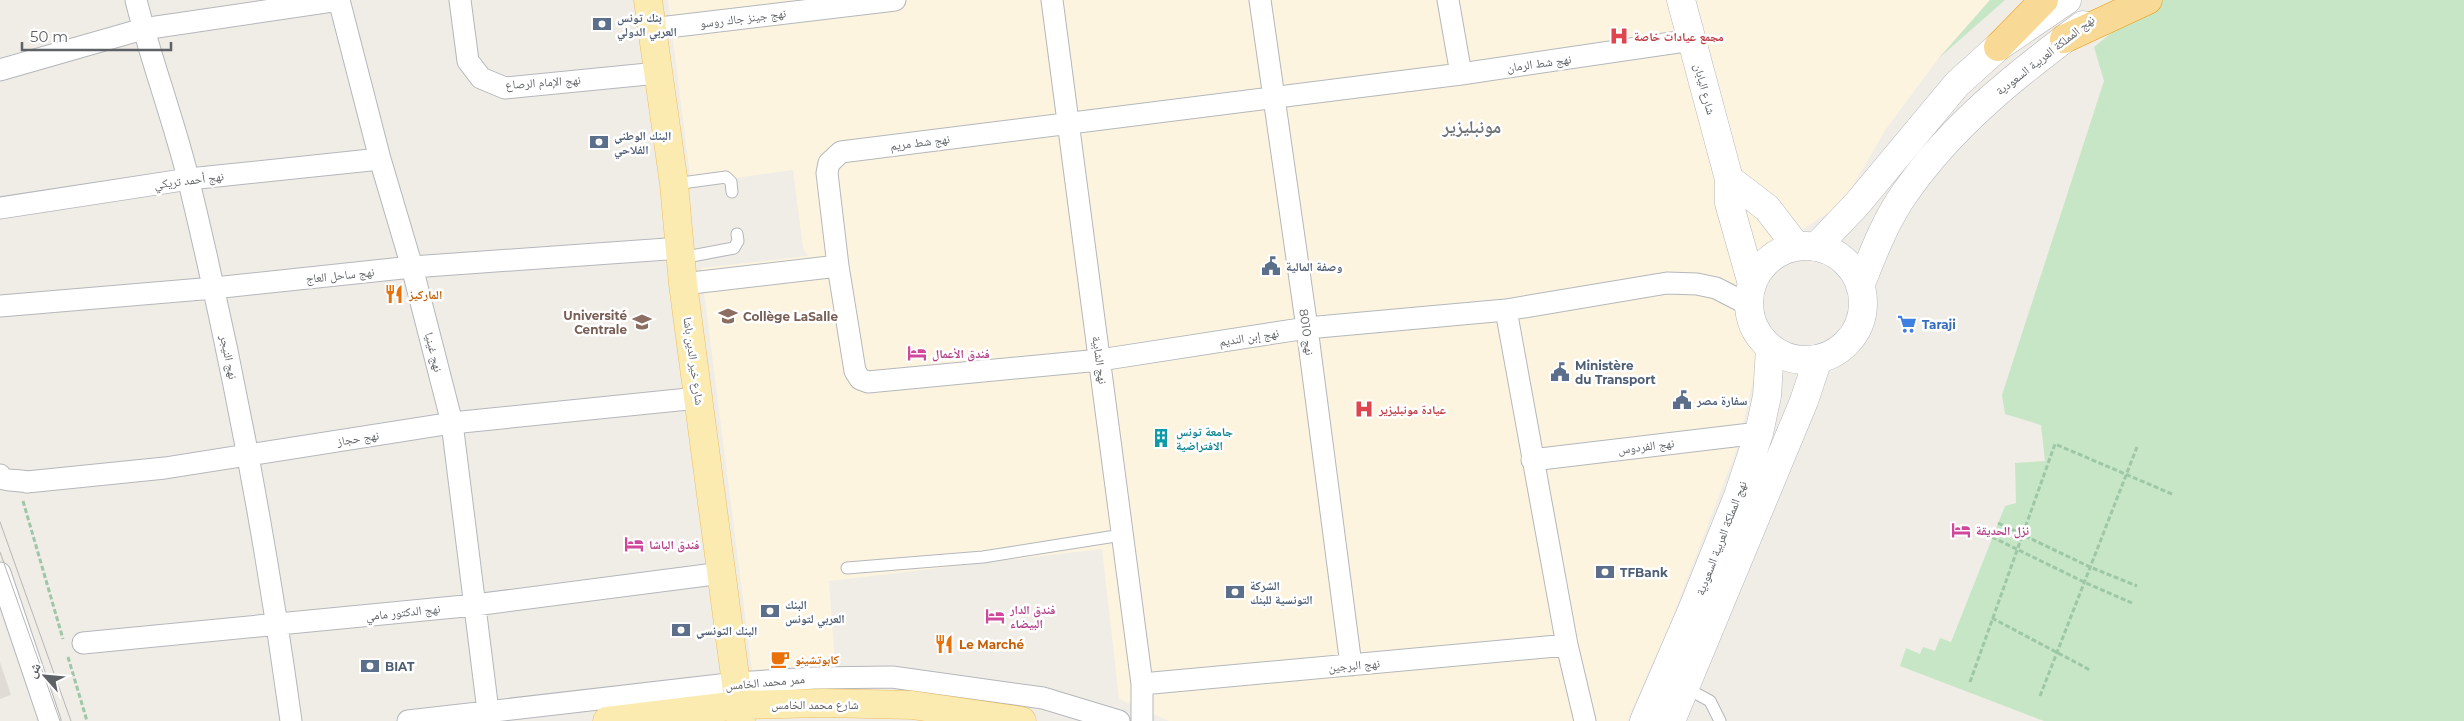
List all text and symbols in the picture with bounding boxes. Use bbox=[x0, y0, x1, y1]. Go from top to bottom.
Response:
street label: نهج جينز جاك روسو bbox=[699, 5, 787, 31]
place label: بنك تونس العربي الدولي bbox=[617, 10, 677, 41]
street label: نهج المملكة العربية السعودية bbox=[1993, 12, 2098, 99]
bank icon: بنك تونس العربي الدولي bbox=[591, 13, 613, 35]
scale bar bbox=[22, 20, 171, 52]
hospital icon: مجمع عيادات خاصة bbox=[1608, 25, 1630, 47]
text: 50 m bbox=[30, 27, 68, 46]
place label: مجمع عيادات خاصة bbox=[1634, 29, 1724, 45]
street label: نهج شط الرمان bbox=[1506, 51, 1572, 75]
street label: شارع اليابان bbox=[1690, 62, 1719, 116]
street label: نهج الإمام الرصاع bbox=[505, 72, 581, 93]
district label: مونبليزير bbox=[1442, 116, 1501, 138]
place label: البنك الوطني الفلاحي bbox=[614, 128, 671, 159]
bank icon: البنك الوطني الفلاحي bbox=[588, 131, 610, 153]
street label: نهج شط مريم bbox=[889, 131, 951, 154]
street label: نهج أحمد تريكي bbox=[153, 168, 225, 195]
public building icon: وصفة المالية bbox=[1260, 255, 1282, 277]
place label: وصفة المالية bbox=[1286, 259, 1342, 274]
street label: نهج ساحل العاج bbox=[305, 264, 375, 286]
restaurant icon: الماركيز bbox=[383, 283, 405, 305]
place label: الماركيز bbox=[408, 287, 442, 302]
school or university icon: Collège LaSalle bbox=[717, 305, 739, 327]
place label: Université Centrale bbox=[563, 308, 627, 337]
street label: نهج 8010 bbox=[1296, 308, 1318, 356]
place label: Collège LaSalle bbox=[743, 309, 838, 324]
school or university icon: Université Centrale bbox=[631, 311, 653, 333]
supermarket icon: Taraji bbox=[1896, 313, 1918, 335]
street label: شارع خير الدين باشا bbox=[679, 316, 708, 406]
place label: Taraji bbox=[1922, 317, 1956, 332]
street label: نهج إبن النديم bbox=[1218, 325, 1280, 350]
street label: نهج غينيا bbox=[422, 331, 446, 373]
street label: نهج النيجر bbox=[217, 332, 241, 381]
street label: نهج الشابية bbox=[1089, 335, 1111, 385]
hotel icon: فندق الأعمال bbox=[906, 342, 928, 364]
place label: فندق الأعمال bbox=[932, 346, 990, 362]
place label: Ministère du Transport bbox=[1575, 358, 1656, 387]
public building icon: Ministère du Transport bbox=[1549, 361, 1571, 383]
public building icon: سفارة مصر bbox=[1671, 389, 1693, 411]
place label: سفارة مصر bbox=[1696, 393, 1747, 408]
hospital icon: عيادة مونبليزير bbox=[1353, 398, 1375, 420]
place label: عيادة مونبليزير bbox=[1378, 402, 1446, 417]
place label: جامعة تونس الافتراضية bbox=[1176, 424, 1233, 453]
street label: نهج حجاز bbox=[335, 427, 380, 449]
building icon: جامعة تونس الافتراضية bbox=[1150, 427, 1172, 449]
street label: نهج الفردوس bbox=[1617, 435, 1675, 457]
street label: نهج المملكة العربية السعودية bbox=[1692, 479, 1750, 597]
hotel icon: نزل الحديقة bbox=[1950, 519, 1972, 541]
place label: نزل الحديقة bbox=[1976, 523, 2029, 539]
hotel icon: فندق الباشا bbox=[623, 533, 645, 555]
place label: فندق الباشا bbox=[649, 537, 700, 553]
bank icon: TFBank bbox=[1594, 561, 1616, 583]
place label: TFBank bbox=[1620, 565, 1668, 580]
place label: الشركة التونسية للبنك bbox=[1250, 578, 1313, 607]
bank icon: الشركة التونسية للبنك bbox=[1224, 581, 1246, 603]
place label: البنك العربي لتونس bbox=[785, 597, 845, 628]
bank icon: البنك العربي لتونس bbox=[759, 600, 781, 622]
street label: نهج الدكتور مامي bbox=[365, 601, 441, 626]
place label: فندق الدار البيضاء bbox=[1009, 602, 1055, 631]
hotel icon: فندق الدار البيضاء bbox=[984, 605, 1006, 627]
bank icon: البنك التونسي bbox=[670, 619, 692, 641]
place label: البنك التونسي bbox=[696, 623, 758, 640]
restaurant icon: Le Marché bbox=[933, 633, 955, 655]
place label: Le Marché bbox=[959, 637, 1024, 652]
cafe icon: كابوتشينو bbox=[769, 648, 791, 670]
north arrow bbox=[20, 651, 70, 701]
place label: كابوتشينو bbox=[795, 652, 840, 667]
bank icon: BIAT bbox=[359, 655, 381, 677]
street label: نهج البرجين bbox=[1328, 655, 1380, 675]
text: ش bbox=[22, 659, 45, 681]
place label: BIAT bbox=[385, 659, 415, 674]
street label: ممر محمد الخامس bbox=[725, 671, 805, 693]
street label: شارع محمد الخامس bbox=[771, 697, 859, 713]

